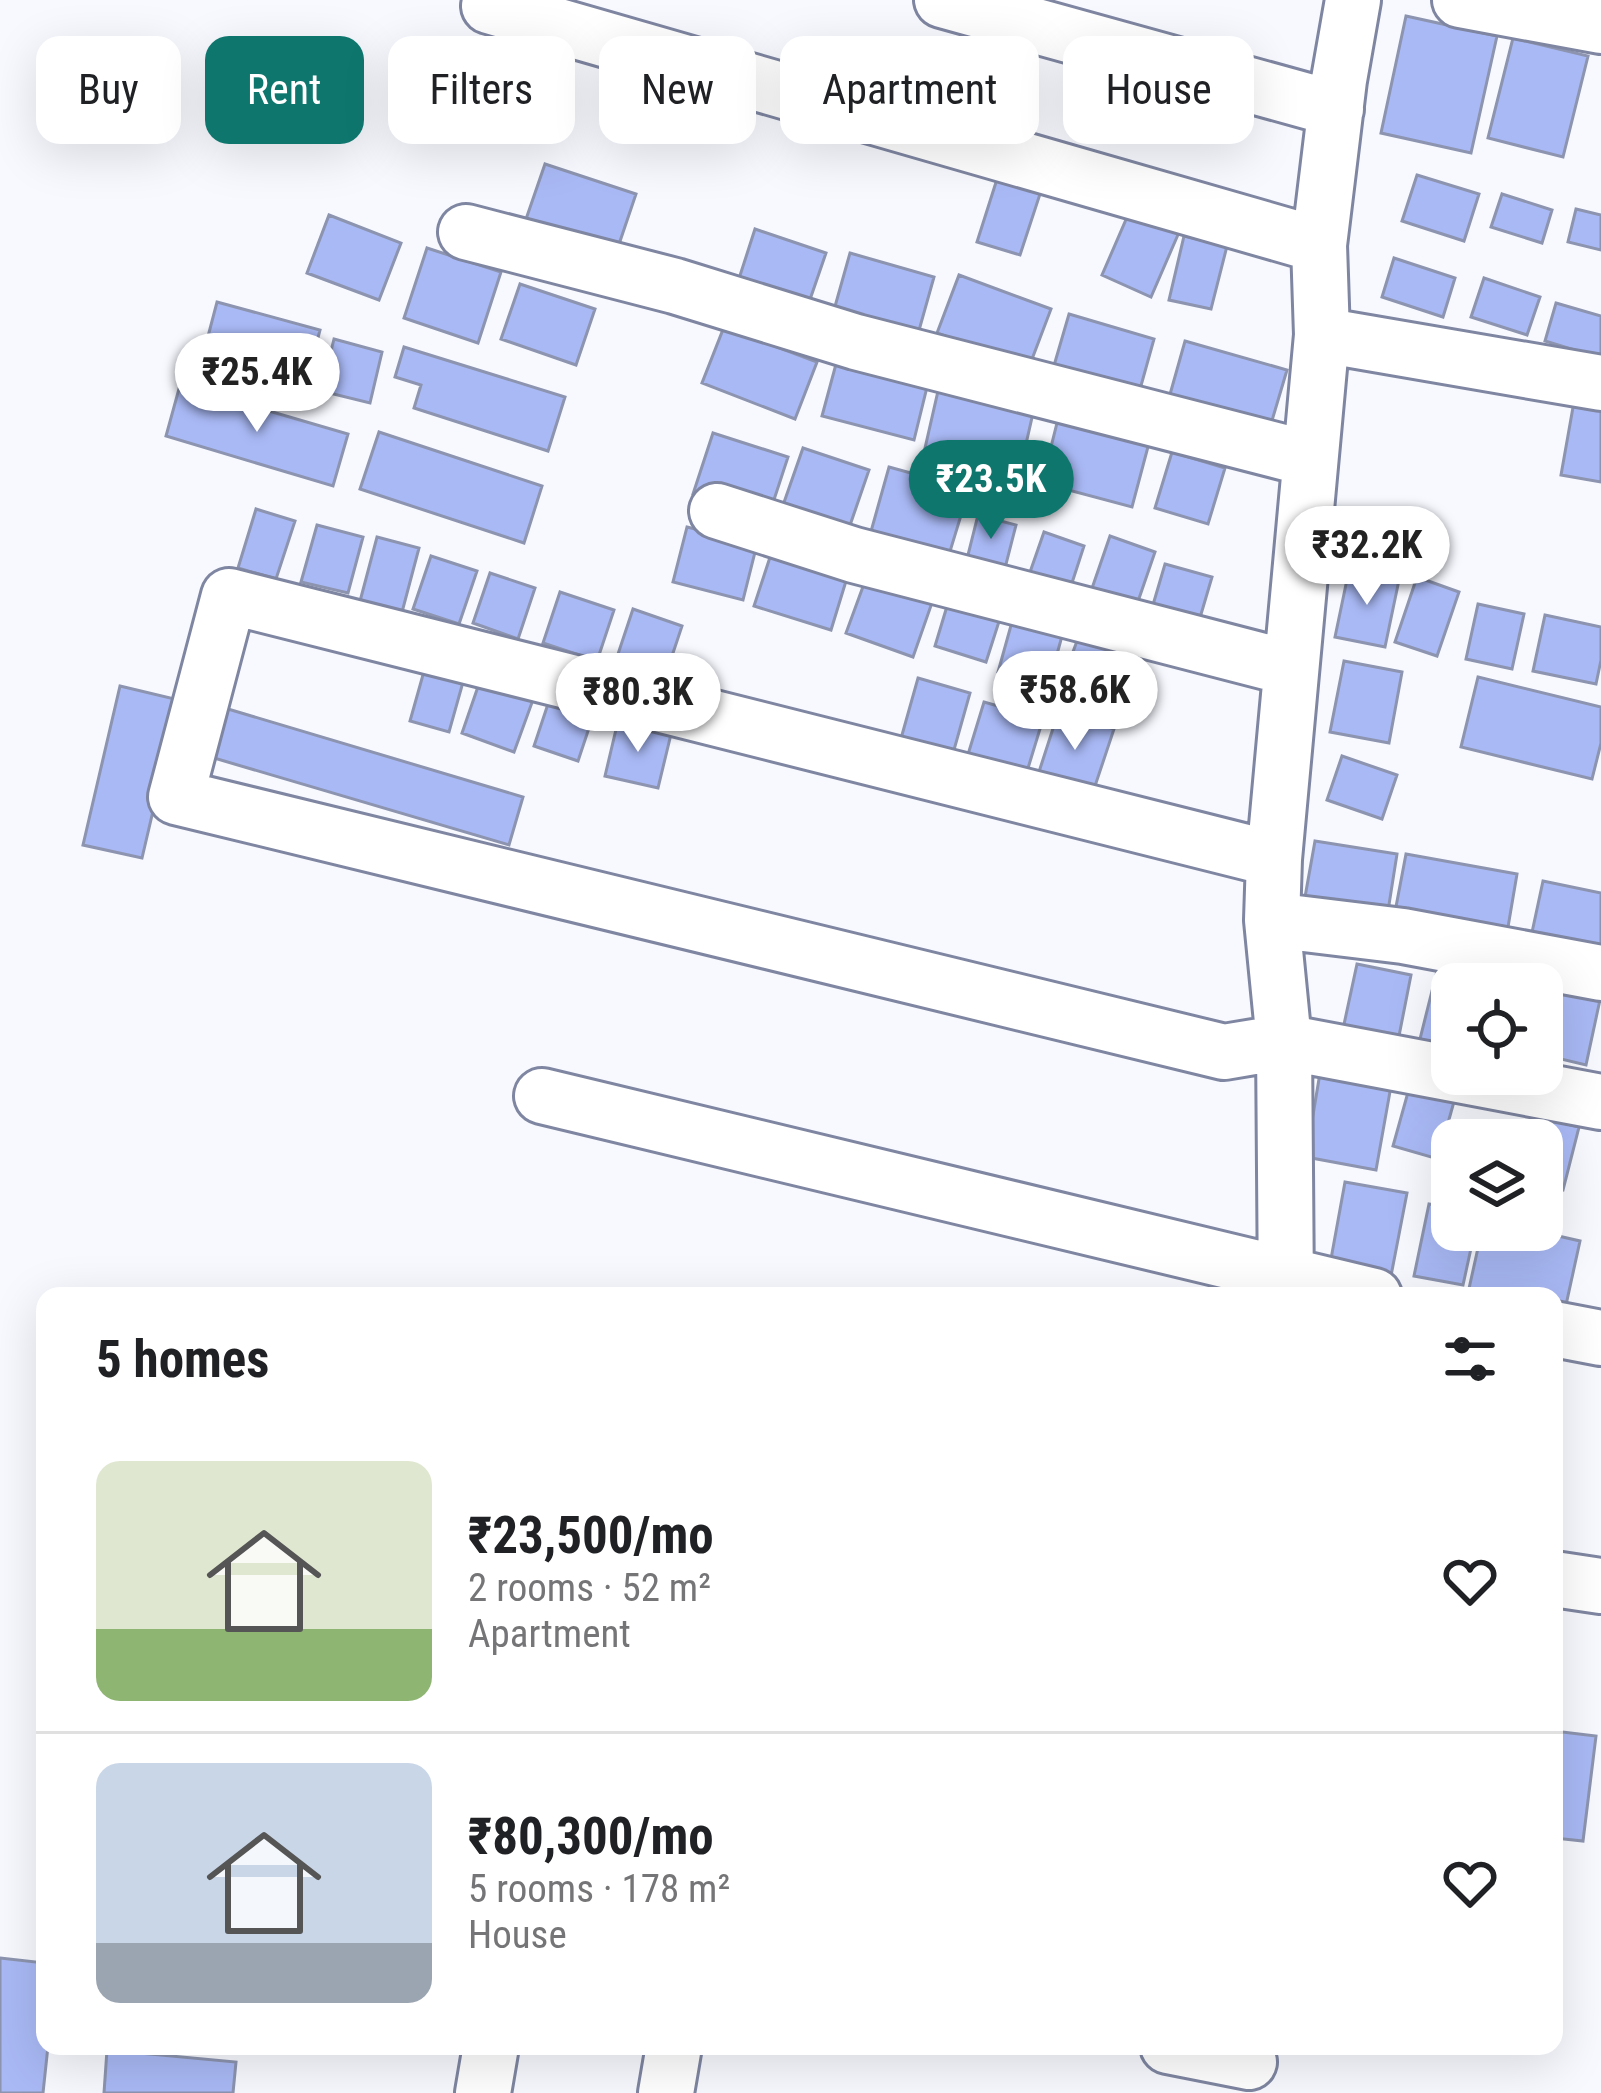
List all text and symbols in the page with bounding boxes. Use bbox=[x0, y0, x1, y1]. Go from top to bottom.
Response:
chip: Buy bbox=[36, 36, 181, 144]
chip: Rent bbox=[205, 36, 364, 144]
chip: Filters bbox=[388, 36, 575, 144]
chip: New bbox=[599, 36, 756, 144]
chip: Apartment bbox=[780, 36, 1039, 144]
chip: House bbox=[1063, 36, 1254, 144]
pin: ₹25.4K bbox=[159, 333, 355, 435]
text: ₹25.4K bbox=[202, 349, 312, 395]
pin: ₹23.5K bbox=[893, 440, 1089, 542]
text: ₹23.5K bbox=[936, 456, 1046, 502]
pin: ₹32.2K bbox=[1269, 506, 1465, 608]
text: ₹32.2K bbox=[1312, 522, 1422, 568]
pin: ₹58.6K bbox=[977, 651, 1173, 753]
pin: ₹80.3K bbox=[540, 653, 736, 755]
text: ₹58.6K bbox=[1020, 667, 1130, 713]
text: ₹80.3K bbox=[583, 669, 693, 715]
map controls bbox=[1431, 963, 1563, 1251]
button: locate bbox=[1431, 963, 1563, 1095]
button: layers bbox=[1431, 1119, 1563, 1251]
icon: filters bbox=[1437, 1326, 1503, 1392]
text: 5 homes bbox=[96, 1330, 269, 1389]
text: ₹23,500/mo bbox=[468, 1506, 714, 1565]
icon: home bbox=[192, 1509, 336, 1653]
icon: heart bbox=[1437, 1548, 1503, 1614]
text: 2 rooms · 52 m² bbox=[468, 1565, 711, 1611]
text: Apartment bbox=[468, 1611, 631, 1657]
text: ₹80,300/mo bbox=[468, 1807, 714, 1866]
icon: home bbox=[192, 1811, 336, 1955]
icon: heart bbox=[1437, 1850, 1503, 1916]
text: 5 rooms · 178 m² bbox=[468, 1866, 730, 1912]
text: House bbox=[468, 1912, 567, 1958]

